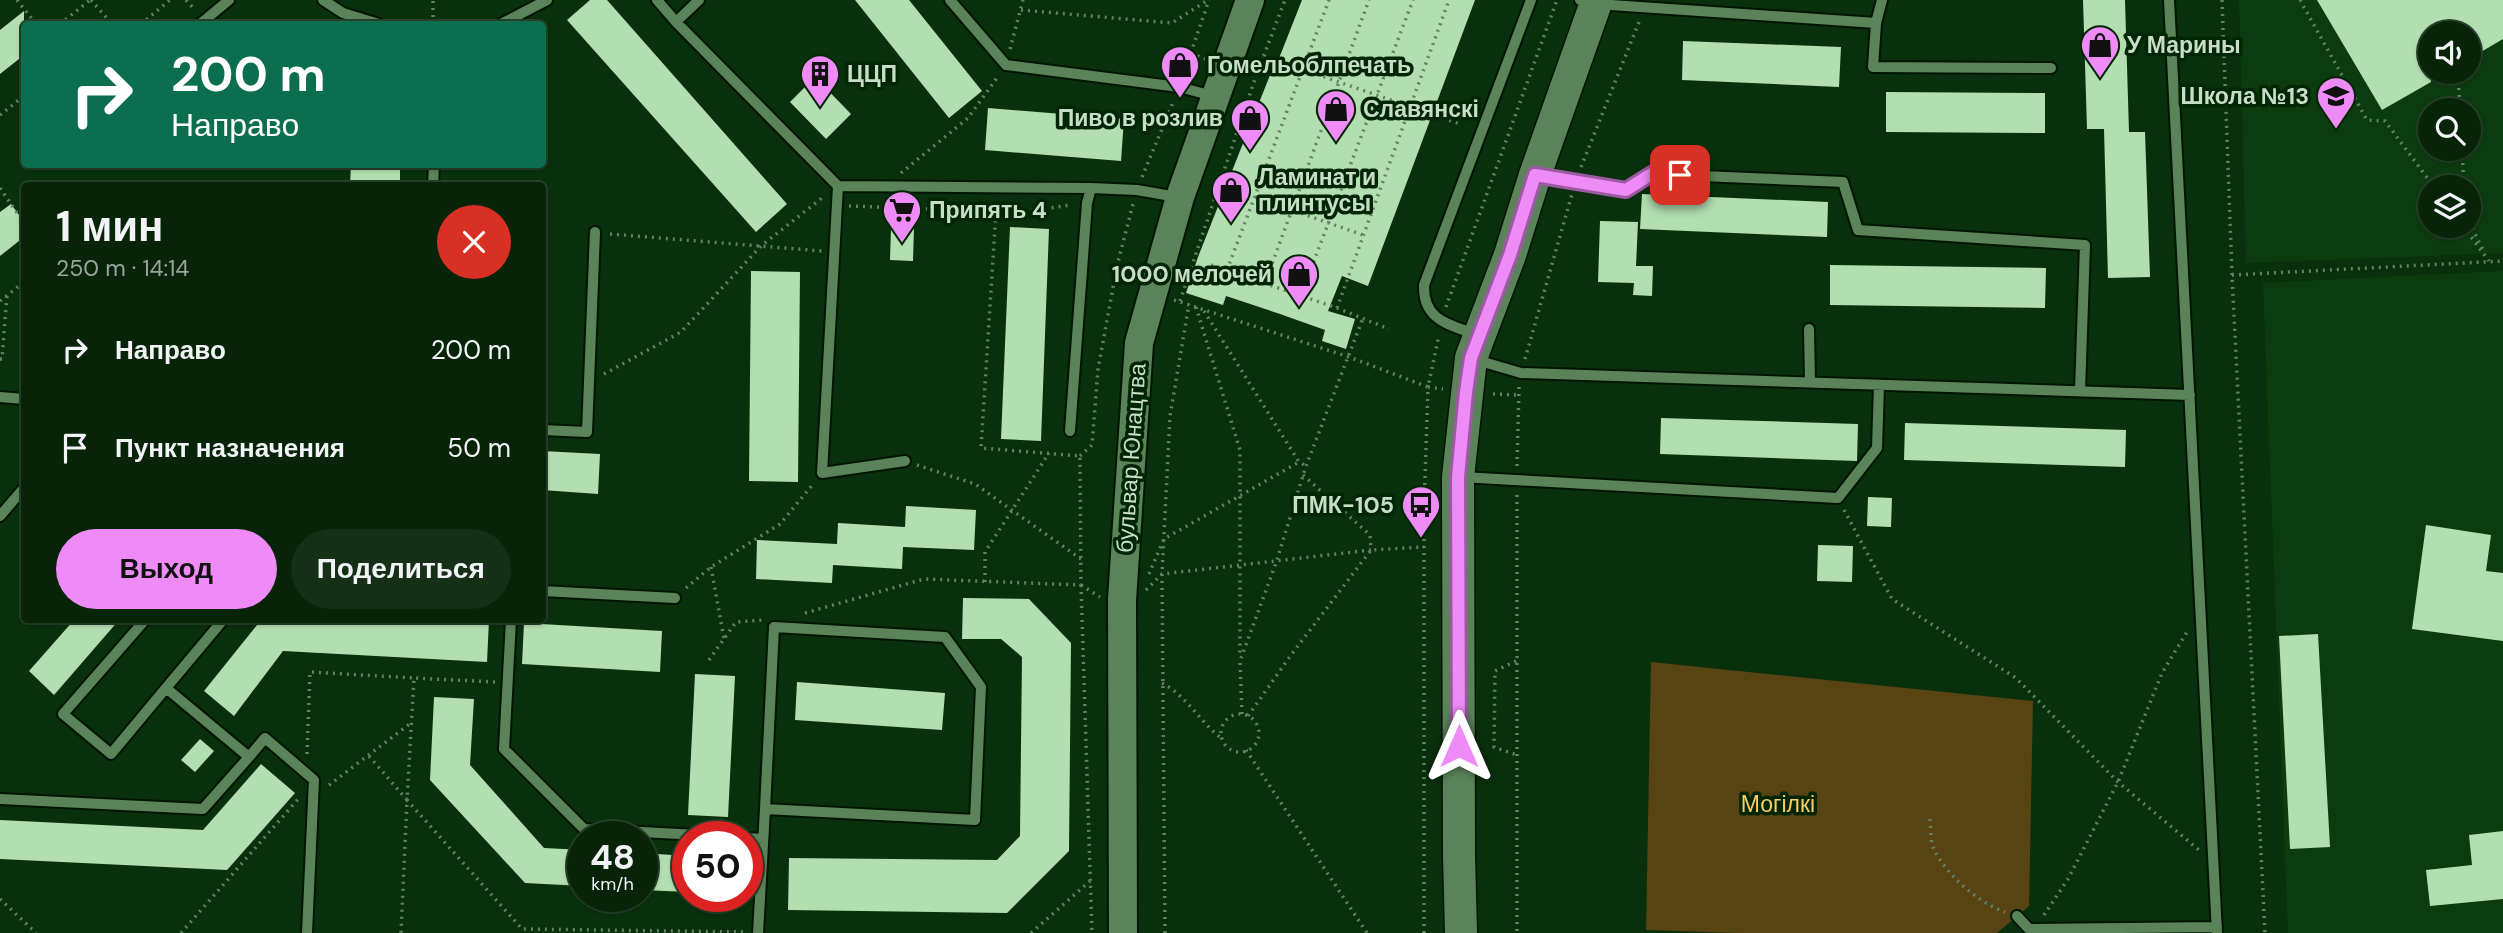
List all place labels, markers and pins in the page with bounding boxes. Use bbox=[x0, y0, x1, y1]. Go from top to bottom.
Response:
shop icon: У Марины bbox=[2079, 24, 2121, 79]
place label: У Марины bbox=[2127, 30, 2241, 60]
shop icon: Гомельоблпечать bbox=[1159, 44, 1201, 99]
place label: Гомельоблпечать bbox=[1207, 50, 1411, 80]
building icon: ЦЦП bbox=[799, 53, 841, 108]
place label: ЦЦП bbox=[847, 59, 897, 89]
school or university icon: Школа №13 bbox=[2315, 75, 2357, 130]
place label: Школа №13 bbox=[2181, 81, 2309, 111]
shop icon: Славянскі bbox=[1315, 88, 1357, 143]
place label: Славянскі bbox=[1363, 94, 1479, 124]
shop icon: Пиво в розлив bbox=[1229, 97, 1271, 152]
place label: Пиво в розлив bbox=[1058, 103, 1223, 133]
pin bbox=[1650, 145, 1710, 205]
place label: Ламинат и плинтусы bbox=[1258, 162, 1376, 218]
shop icon: Ламинат и плинтусы bbox=[1210, 169, 1252, 224]
supermarket icon: Припять 4 bbox=[881, 189, 923, 244]
place label: Припять 4 bbox=[929, 195, 1047, 225]
shop icon: 1000 мелочей bbox=[1278, 253, 1320, 308]
place label: 1000 мелочей bbox=[1112, 259, 1272, 289]
bus stop icon: ПМК-105 bbox=[1400, 484, 1442, 539]
place label: ПМК-105 bbox=[1292, 490, 1394, 520]

